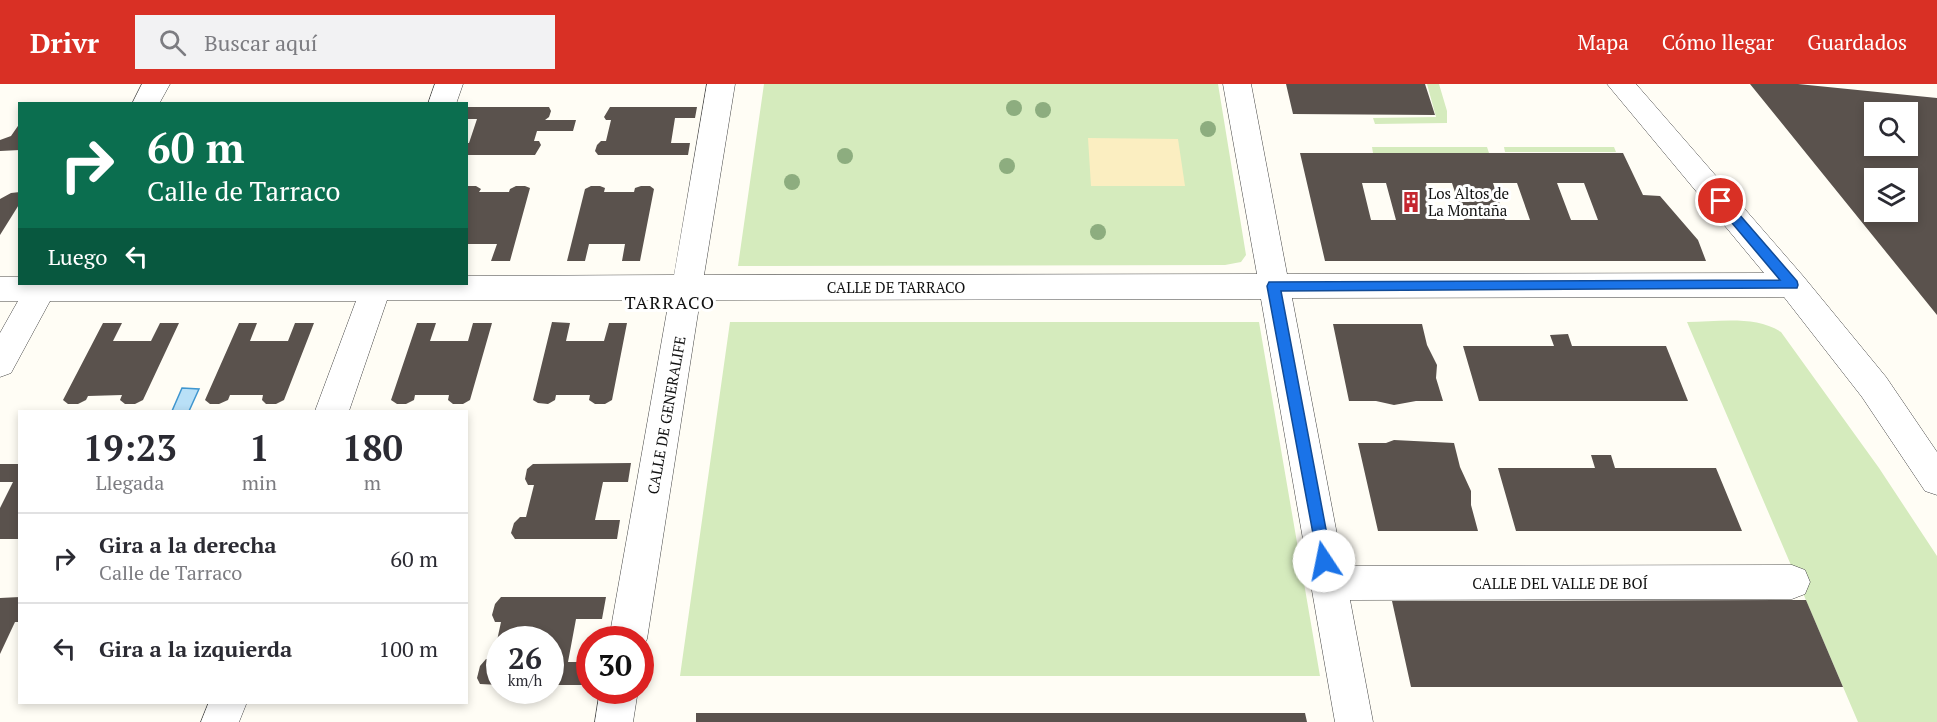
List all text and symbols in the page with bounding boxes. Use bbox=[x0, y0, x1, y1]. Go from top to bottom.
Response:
search box bbox=[135, 15, 555, 69]
text: Drivr bbox=[30, 24, 99, 61]
icon: search bbox=[156, 26, 189, 59]
text: Buscar aquí bbox=[204, 28, 317, 57]
text: Mapa bbox=[1577, 28, 1629, 56]
text: Cómo llegar bbox=[1662, 28, 1774, 56]
text: Guardados bbox=[1807, 28, 1907, 56]
map controls bbox=[1864, 102, 1918, 222]
button: search bbox=[1864, 102, 1918, 156]
text: 60 m bbox=[147, 119, 245, 175]
icon: right bbox=[48, 126, 126, 204]
button: layers bbox=[1864, 168, 1918, 222]
text: Calle de Tarraco bbox=[147, 173, 340, 209]
pin bbox=[1695, 175, 1746, 226]
place label: Los Altos de La Montaña bbox=[1428, 183, 1509, 220]
icon: arrive bbox=[1704, 184, 1737, 217]
building icon: Los Altos de La Montaña bbox=[1399, 190, 1423, 214]
icon: left bbox=[120, 240, 153, 273]
text: Luego bbox=[48, 242, 108, 271]
street label: CALLE DE TARRACO bbox=[827, 277, 965, 297]
district label: TARRACO bbox=[624, 290, 716, 314]
street label: CALLE DE GENERALIFE bbox=[642, 334, 690, 496]
text: 19:23 bbox=[83, 424, 177, 471]
text: 1 bbox=[249, 424, 270, 471]
text: 180 bbox=[342, 424, 403, 471]
text: Llegada bbox=[95, 469, 164, 496]
text: min bbox=[242, 469, 277, 496]
text: m bbox=[364, 469, 381, 496]
position arrow bbox=[1292, 529, 1356, 593]
text: Gira a la derecha bbox=[99, 530, 277, 559]
icon: right bbox=[48, 542, 81, 575]
text: 60 m bbox=[390, 544, 438, 573]
text: Calle de Tarraco bbox=[99, 559, 242, 586]
street label: CALLE DEL VALLE DE BOÍ bbox=[1472, 573, 1649, 593]
speed limit sign: 30 bbox=[576, 626, 654, 704]
icon: left bbox=[48, 632, 81, 665]
text: Gira a la izquierda bbox=[99, 634, 292, 663]
text: 100 m bbox=[378, 634, 438, 663]
text: 26 bbox=[508, 638, 542, 678]
text: km/h bbox=[508, 670, 542, 690]

